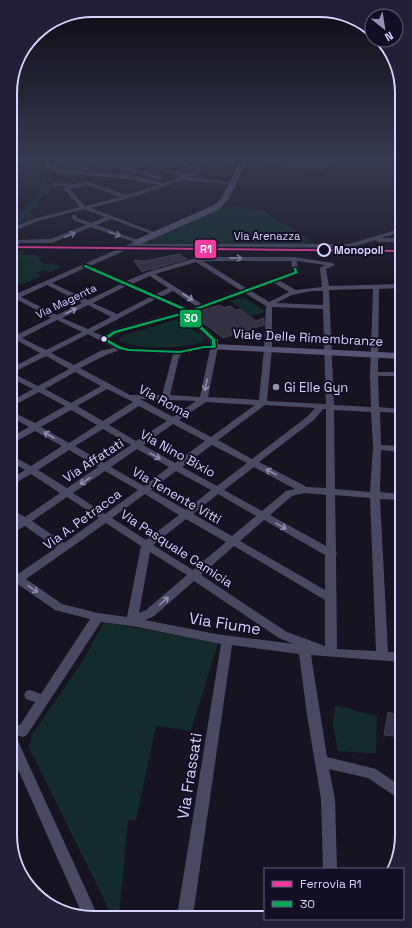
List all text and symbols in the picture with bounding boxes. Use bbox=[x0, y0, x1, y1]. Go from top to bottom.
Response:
north arrow bbox=[364, 8, 404, 48]
text: N bbox=[382, 29, 396, 45]
street label: Via Arenazza bbox=[234, 229, 301, 243]
one-way arrow bbox=[109, 230, 121, 238]
one-way arrow bbox=[63, 231, 75, 238]
line badge: R1 bbox=[194, 239, 217, 259]
text: R1 bbox=[200, 242, 212, 256]
marker: Monopoli bbox=[317, 243, 331, 257]
place label: Monopoli bbox=[334, 243, 384, 257]
one-way arrow bbox=[229, 254, 242, 262]
street label: Via Magenta bbox=[33, 280, 99, 322]
one-way arrow bbox=[182, 293, 193, 302]
one-way arrow bbox=[65, 307, 77, 314]
line badge: 30 bbox=[179, 309, 202, 328]
text: 30 bbox=[184, 311, 198, 325]
street label: Viale Delle Rimembranze bbox=[232, 325, 384, 350]
unlabelled marker bbox=[99, 334, 109, 344]
one-way arrow bbox=[202, 378, 210, 391]
place label: Gi Elle Gyn bbox=[284, 379, 348, 396]
street label: Via Roma bbox=[136, 381, 194, 423]
marker: Gi Elle Gyn bbox=[271, 382, 281, 392]
street label: Via Nino Bixio bbox=[137, 426, 219, 481]
one-way arrow bbox=[43, 431, 55, 439]
street label: Via Affatati bbox=[60, 435, 127, 486]
one-way arrow bbox=[149, 452, 161, 460]
street label: Via Tenente Vitti bbox=[129, 463, 224, 528]
one-way arrow bbox=[265, 467, 277, 475]
one-way arrow bbox=[79, 477, 91, 485]
street label: Via A. Petracca bbox=[40, 485, 125, 553]
street label: Via Pasquale Camicia bbox=[117, 506, 237, 591]
one-way arrow bbox=[275, 522, 287, 530]
one-way arrow bbox=[28, 585, 39, 593]
one-way arrow bbox=[159, 596, 169, 605]
street label: Via Fiume bbox=[187, 607, 262, 640]
street label: Via Frassati bbox=[172, 731, 207, 821]
legend bbox=[264, 868, 404, 920]
text: Ferrovia R1 bbox=[300, 876, 362, 892]
text: 30 bbox=[300, 896, 315, 912]

